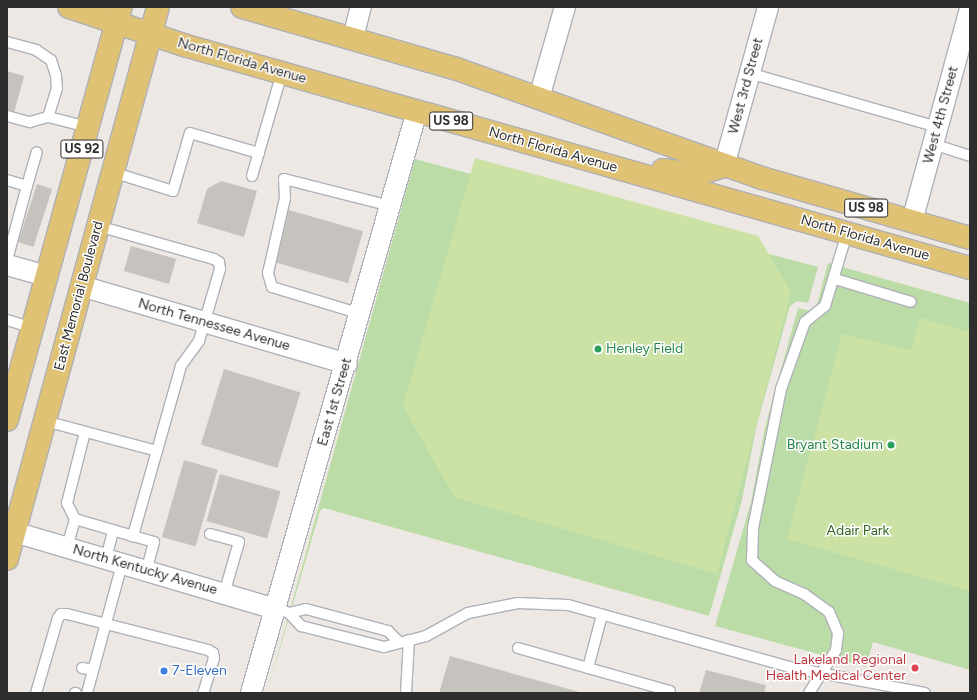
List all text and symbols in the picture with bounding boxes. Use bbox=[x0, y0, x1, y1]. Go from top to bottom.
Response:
street label: North Florida Avenue bbox=[176, 35, 308, 87]
street label: West 3rd Street bbox=[725, 36, 767, 136]
street label: West 4th Street bbox=[920, 64, 962, 166]
road number: US 98 bbox=[429, 110, 473, 132]
street label: North Florida Avenue bbox=[487, 124, 619, 176]
road number: US 92 bbox=[60, 138, 104, 160]
road number: US 98 bbox=[844, 197, 888, 219]
street label: North Florida Avenue bbox=[799, 212, 931, 264]
street label: East Memorial Boulevard bbox=[51, 219, 107, 373]
street label: North Tennessee Avenue bbox=[136, 295, 292, 355]
place label: Henley Field bbox=[606, 341, 683, 357]
marker: Henley Field bbox=[593, 344, 603, 354]
street label: East 1st Street bbox=[314, 356, 356, 448]
place label: Bryant Stadium bbox=[787, 437, 883, 453]
marker: Bryant Stadium bbox=[886, 440, 896, 450]
park label: Adair Park bbox=[827, 523, 889, 539]
street label: North Kentucky Avenue bbox=[71, 541, 219, 599]
place label: Lakeland Regional Health Medical Center bbox=[766, 652, 906, 684]
marker: Lakeland Regional Health Medical Center bbox=[909, 662, 921, 674]
place label: 7-Eleven bbox=[172, 663, 227, 679]
marker: 7-Eleven bbox=[159, 666, 169, 676]

